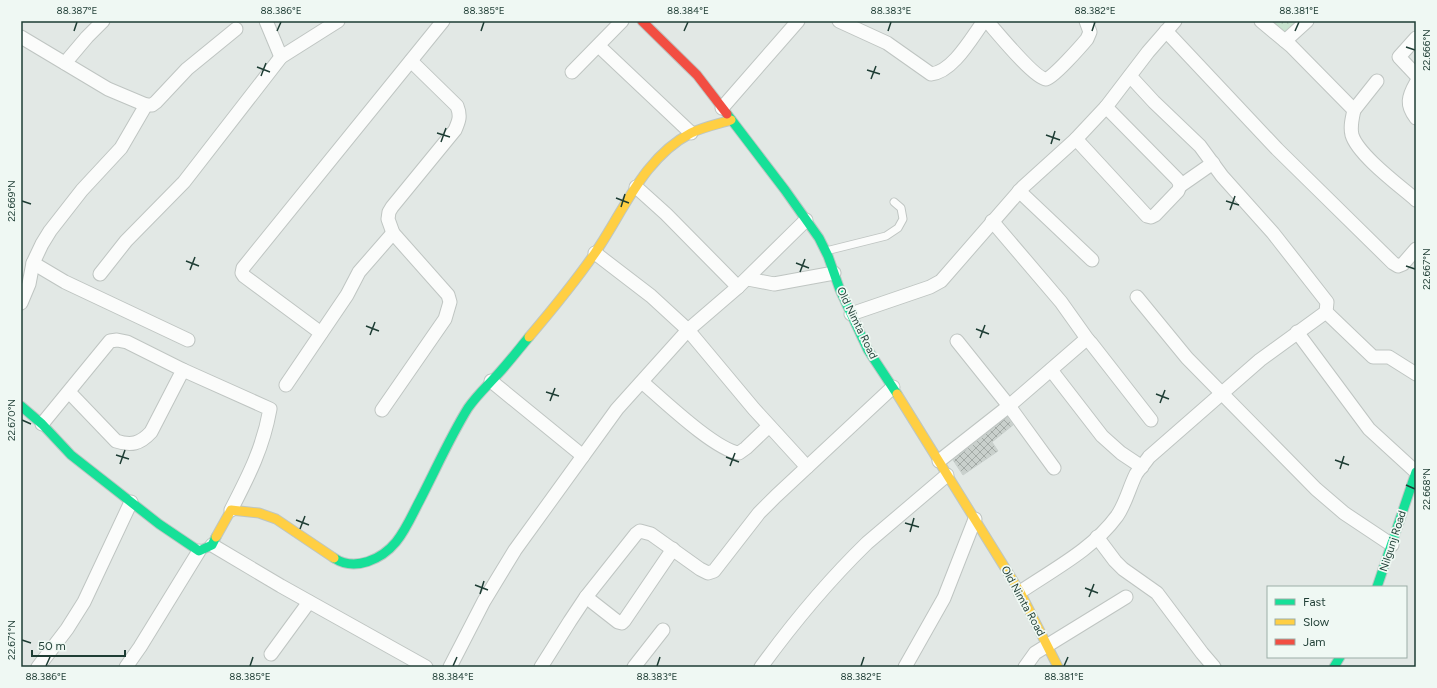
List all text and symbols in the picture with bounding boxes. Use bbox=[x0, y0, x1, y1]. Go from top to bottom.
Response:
text: 88.387°E bbox=[57, 4, 98, 17]
text: 88.386°E bbox=[260, 4, 302, 17]
text: 88.385°E bbox=[463, 4, 505, 17]
text: 88.384°E bbox=[667, 4, 709, 17]
text: 88.383°E bbox=[871, 4, 912, 17]
text: 88.382°E bbox=[1074, 4, 1116, 17]
text: 88.381°E bbox=[1279, 4, 1319, 17]
text: 22.666°N bbox=[1420, 29, 1433, 71]
text: 22.669°N bbox=[5, 180, 18, 222]
text: 22.667°N bbox=[1420, 248, 1433, 290]
street label: Old Nimta Road bbox=[834, 285, 880, 361]
text: 22.670°N bbox=[5, 399, 18, 441]
text: 22.668°N bbox=[1420, 468, 1433, 510]
street label: Nilgunj Road bbox=[1377, 509, 1409, 573]
street label: Old Nimta Road bbox=[998, 564, 1048, 638]
legend bbox=[1267, 586, 1407, 658]
text: Fast bbox=[1303, 595, 1326, 609]
text: Slow bbox=[1303, 615, 1330, 629]
text: 22.671°N bbox=[5, 620, 18, 660]
scale bar bbox=[32, 632, 125, 658]
text: Jam bbox=[1303, 635, 1326, 649]
text: 50 m bbox=[38, 639, 66, 653]
text: 88.386°E bbox=[25, 670, 67, 683]
text: 88.385°E bbox=[229, 670, 271, 683]
text: 88.384°E bbox=[432, 670, 474, 683]
text: 88.383°E bbox=[637, 670, 678, 683]
text: 88.382°E bbox=[840, 670, 882, 683]
text: 88.381°E bbox=[1044, 670, 1084, 683]

